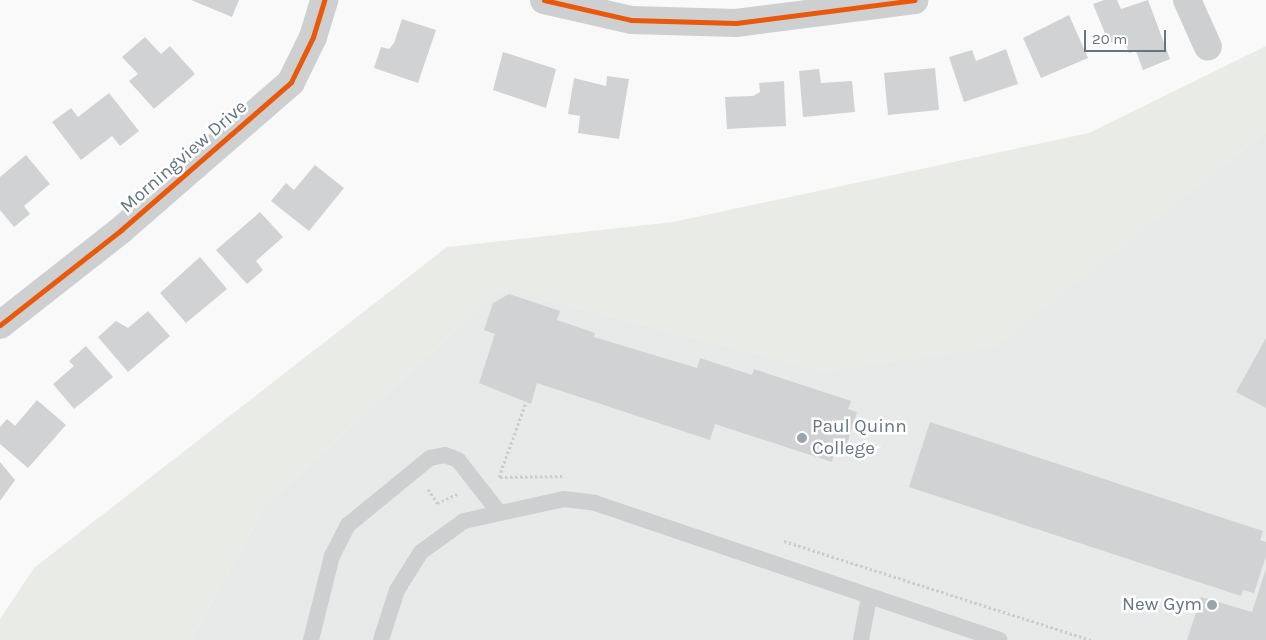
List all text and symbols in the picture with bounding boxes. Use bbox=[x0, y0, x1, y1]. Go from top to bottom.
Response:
scale bar bbox=[1086, 20, 1168, 52]
text: 20 m bbox=[1092, 30, 1127, 48]
street label: Morningview Drive bbox=[116, 96, 252, 218]
place label: Paul Quinn College bbox=[812, 416, 907, 460]
marker: Paul Quinn College bbox=[796, 432, 808, 444]
place label: New Gym bbox=[1122, 594, 1202, 616]
marker: New Gym bbox=[1206, 599, 1218, 611]

